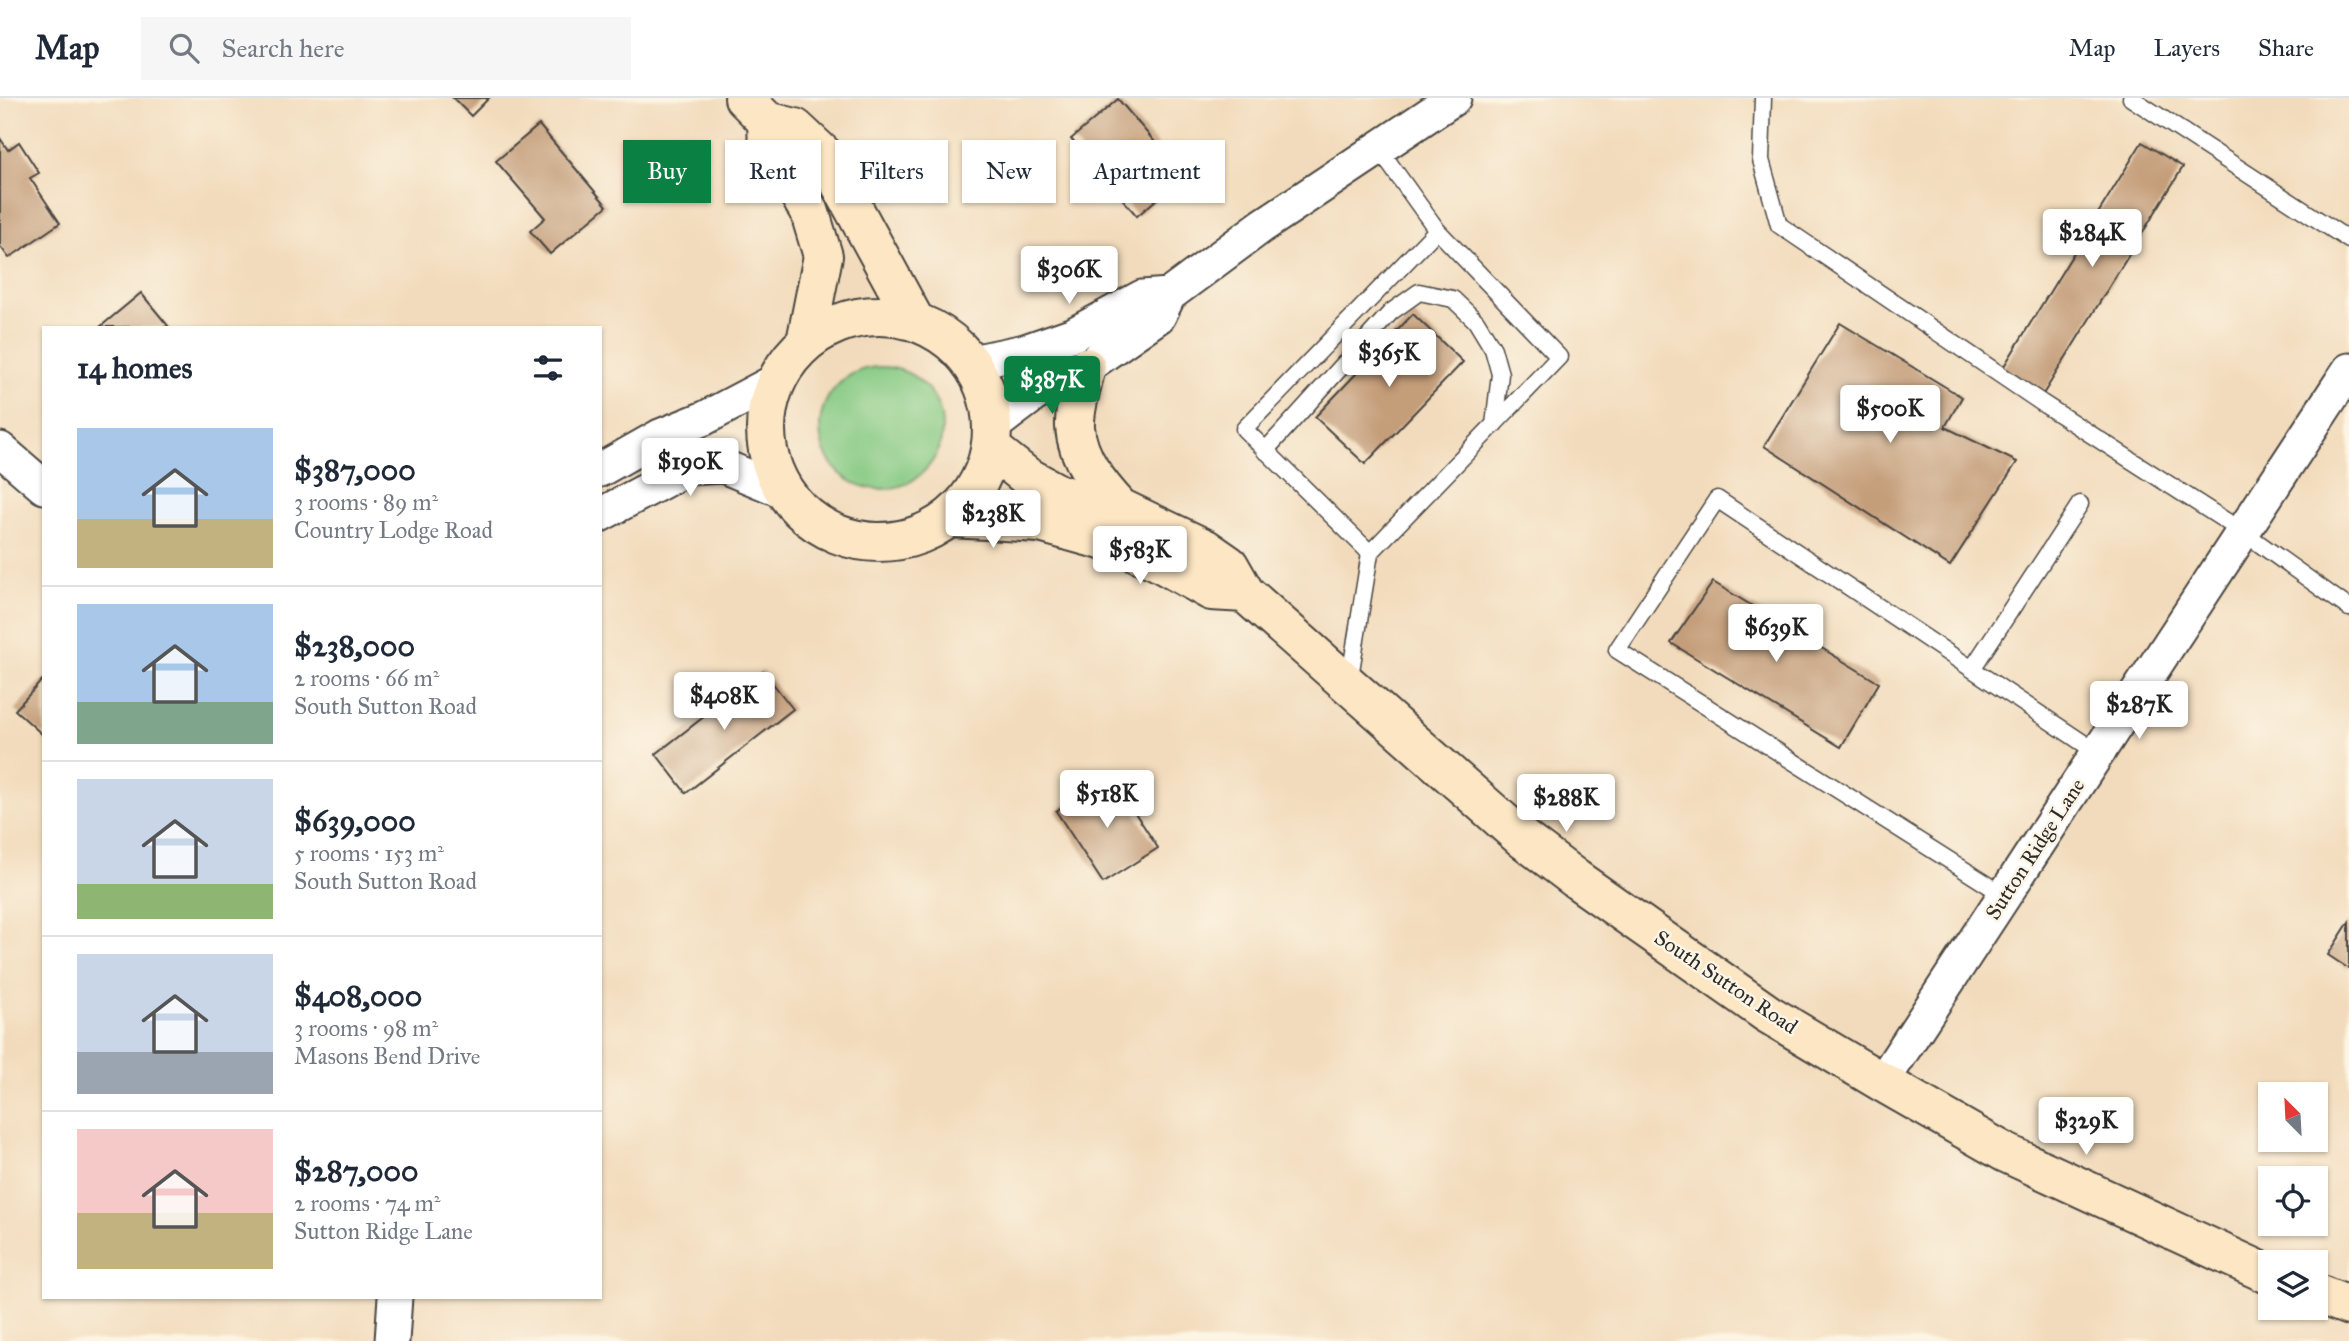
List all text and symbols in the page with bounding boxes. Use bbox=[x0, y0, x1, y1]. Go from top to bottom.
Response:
search box bbox=[141, 17, 631, 80]
text: Map bbox=[35, 28, 99, 68]
icon: search bbox=[165, 29, 203, 67]
text: Search here bbox=[221, 32, 345, 64]
text: Map bbox=[2069, 33, 2116, 63]
text: Layers bbox=[2154, 33, 2220, 63]
text: Share bbox=[2258, 33, 2314, 63]
chip: Buy bbox=[623, 140, 711, 203]
chip: Rent bbox=[725, 140, 821, 203]
chip: Filters bbox=[835, 140, 948, 203]
chip: New bbox=[962, 140, 1056, 203]
chip: Apartment bbox=[1070, 140, 1225, 203]
pin: $284K bbox=[2043, 209, 2141, 269]
text: $284K bbox=[2059, 218, 2125, 246]
pin: $306K bbox=[1020, 246, 1118, 306]
text: $306K bbox=[1037, 255, 1101, 283]
pin: $365K bbox=[1340, 330, 1438, 389]
text: $365K bbox=[1358, 338, 1420, 366]
icon: filters bbox=[529, 349, 567, 387]
text: 14 homes bbox=[77, 350, 192, 386]
pin: $387K bbox=[1003, 356, 1101, 416]
text: $387K bbox=[1020, 365, 1084, 393]
pin: $500K bbox=[1841, 386, 1939, 445]
text: $500K bbox=[1856, 394, 1924, 422]
pin: $190K bbox=[641, 438, 739, 498]
text: $190K bbox=[658, 447, 722, 475]
text: $387,000 bbox=[294, 452, 416, 488]
icon: home bbox=[133, 456, 217, 540]
text: 3 rooms · 89 m² bbox=[294, 488, 438, 516]
pin: $238K bbox=[944, 490, 1042, 550]
text: $238K bbox=[962, 499, 1024, 527]
text: Country Lodge Road bbox=[294, 516, 493, 544]
pin: $583K bbox=[1091, 526, 1189, 586]
text: $583K bbox=[1109, 535, 1171, 563]
pin: $639K bbox=[1727, 604, 1825, 664]
text: $639K bbox=[1744, 613, 1808, 641]
text: $238,000 bbox=[294, 628, 415, 664]
icon: home bbox=[133, 632, 217, 716]
text: 2 rooms · 66 m² bbox=[294, 664, 439, 692]
pin: $408K bbox=[675, 672, 773, 732]
text: $408K bbox=[690, 681, 758, 709]
pin: $287K bbox=[2090, 682, 2188, 741]
text: $287K bbox=[2106, 690, 2172, 718]
text: South Sutton Road bbox=[294, 692, 477, 720]
pin: $518K bbox=[1058, 770, 1156, 830]
street label: Sutton Ridge Lane bbox=[1980, 773, 2091, 925]
pin: $288K bbox=[1517, 774, 1615, 834]
text: $518K bbox=[1076, 779, 1138, 807]
text: $288K bbox=[1533, 783, 1599, 811]
text: $639,000 bbox=[294, 803, 416, 839]
icon: home bbox=[133, 807, 217, 891]
text: 5 rooms · 153 m² bbox=[294, 839, 444, 867]
text: South Sutton Road bbox=[294, 867, 477, 895]
street label: South Sutton Road bbox=[1649, 924, 1803, 1040]
text: $408,000 bbox=[294, 978, 422, 1014]
icon: home bbox=[133, 982, 217, 1066]
text: 3 rooms · 98 m² bbox=[294, 1014, 438, 1042]
text: Masons Bend Drive bbox=[294, 1042, 480, 1070]
north arrow bbox=[2258, 1082, 2328, 1152]
map controls bbox=[2258, 1082, 2328, 1320]
pin: $329K bbox=[2037, 1098, 2135, 1157]
text: $329K bbox=[2054, 1106, 2118, 1134]
text: $287,000 bbox=[294, 1153, 419, 1189]
icon: home bbox=[133, 1157, 217, 1241]
button: locate bbox=[2258, 1166, 2328, 1236]
text: 2 rooms · 74 m² bbox=[294, 1189, 440, 1217]
text: Sutton Ridge Lane bbox=[294, 1217, 473, 1245]
button: layers bbox=[2258, 1250, 2328, 1320]

